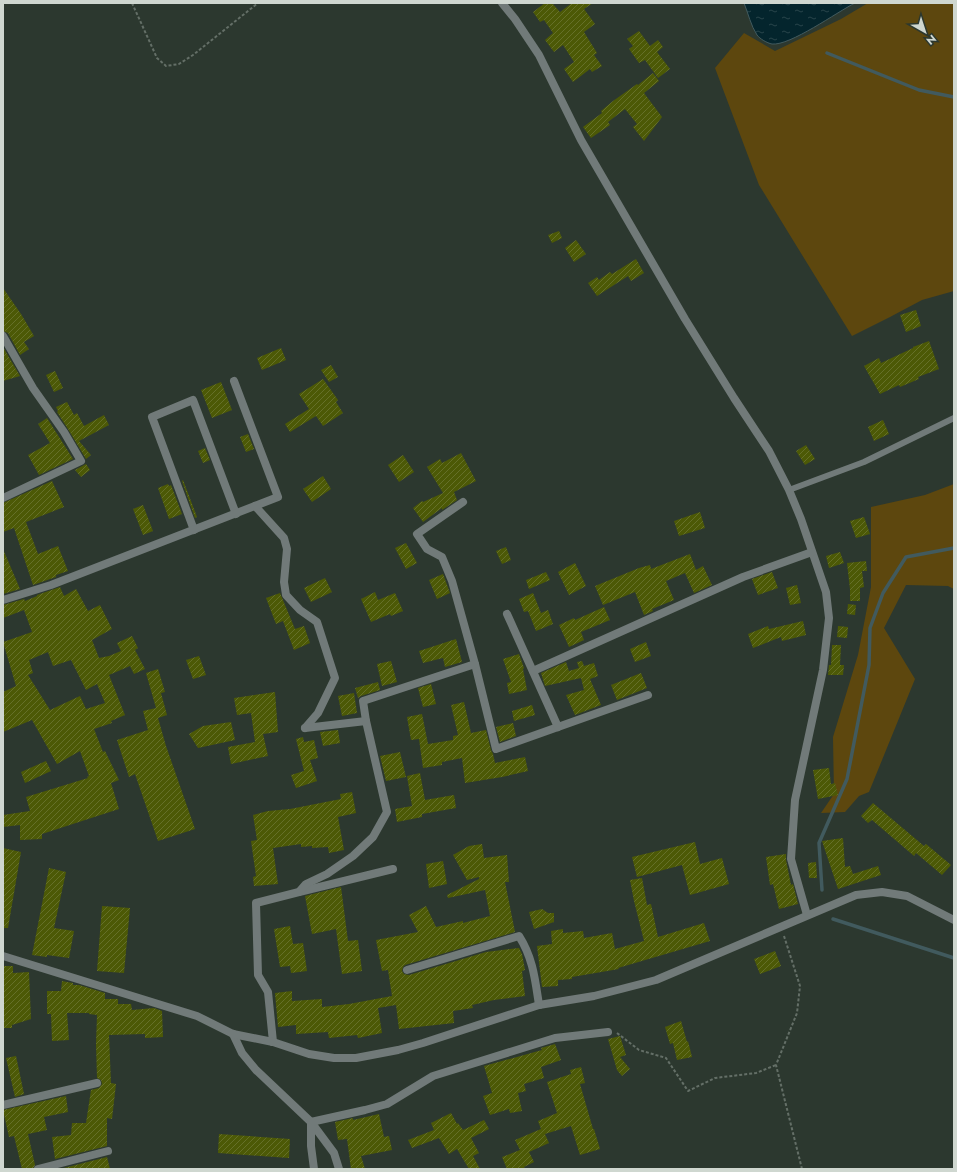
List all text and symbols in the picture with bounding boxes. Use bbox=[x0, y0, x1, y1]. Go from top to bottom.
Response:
north arrow bbox=[905, 12, 945, 52]
text: N bbox=[923, 31, 940, 49]

